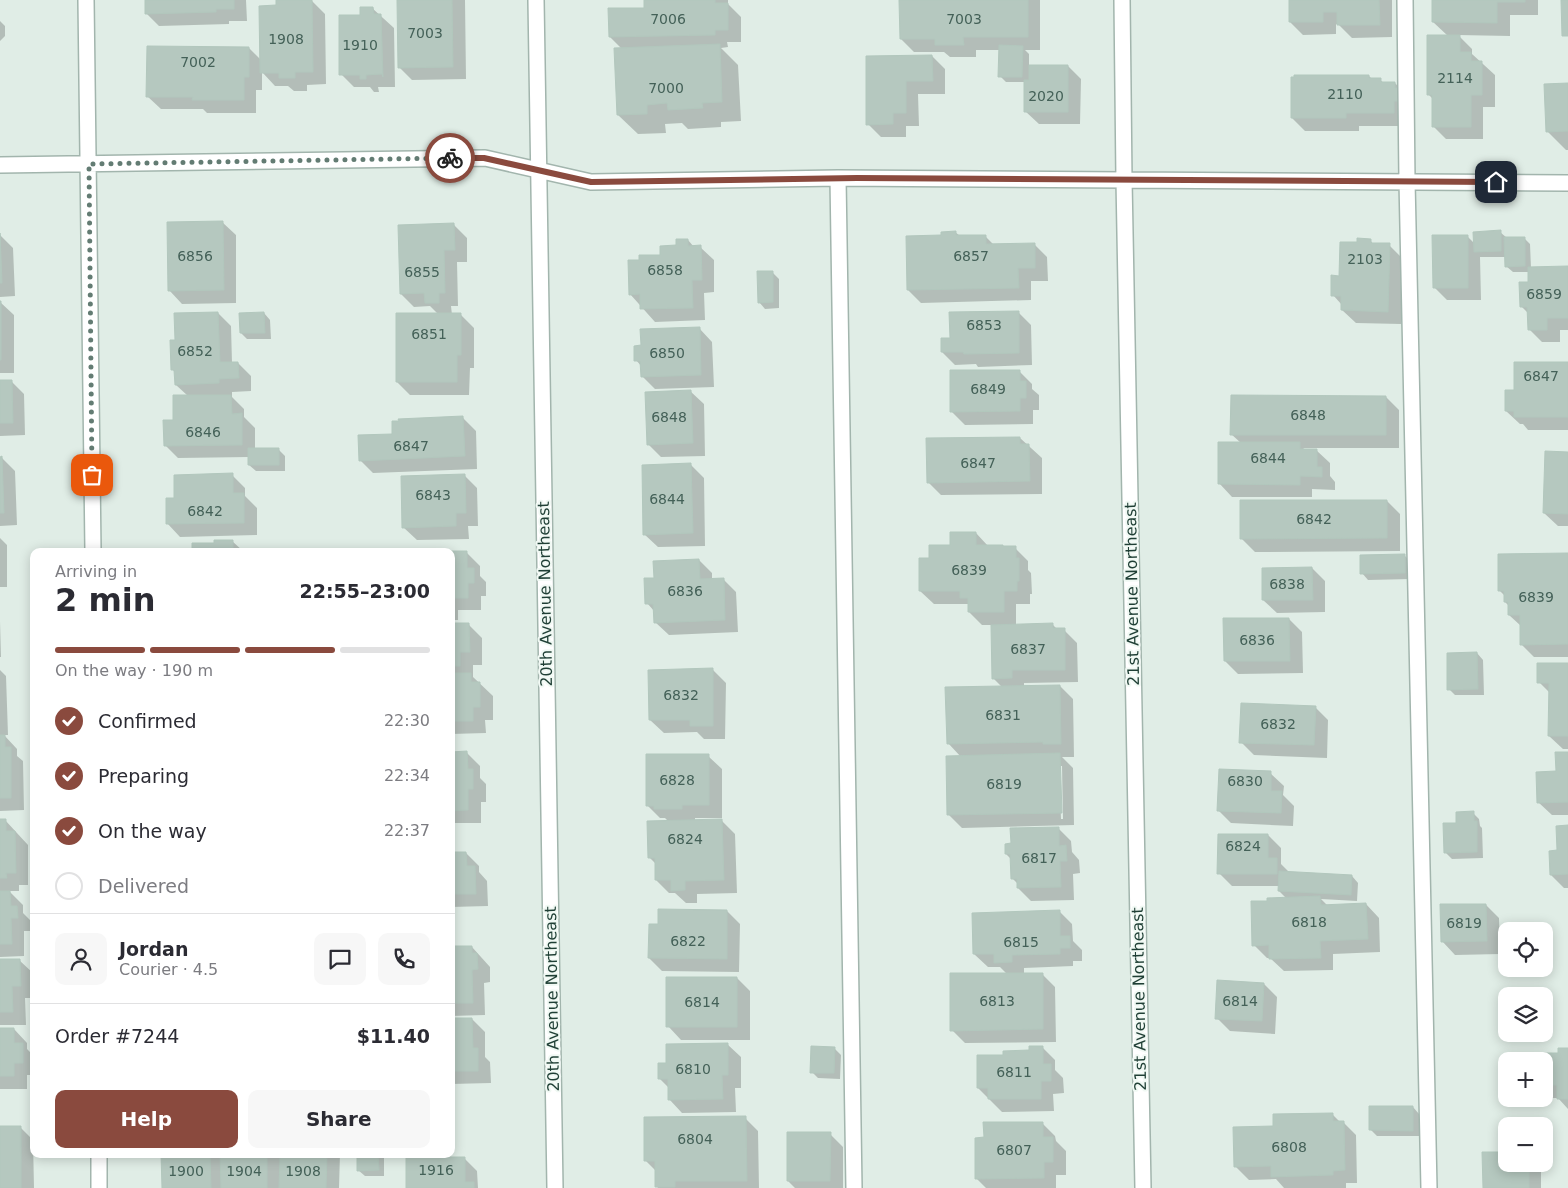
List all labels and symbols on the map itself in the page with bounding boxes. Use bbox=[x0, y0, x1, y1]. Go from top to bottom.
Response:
house number: 7006 bbox=[650, 11, 686, 27]
house number: 7003 bbox=[946, 11, 982, 27]
house number: 7003 bbox=[407, 25, 443, 41]
house number: 1908 bbox=[268, 31, 304, 47]
house number: 1910 bbox=[342, 37, 378, 53]
house number: 7002 bbox=[180, 54, 216, 70]
house number: 2114 bbox=[1437, 70, 1473, 86]
house number: 7000 bbox=[648, 80, 684, 96]
house number: 2110 bbox=[1327, 86, 1363, 102]
house number: 2020 bbox=[1028, 88, 1064, 104]
courier bbox=[425, 133, 475, 183]
pin bbox=[1475, 161, 1517, 203]
house number: 6856 bbox=[177, 248, 213, 264]
house number: 6857 bbox=[953, 248, 989, 264]
house number: 2103 bbox=[1347, 251, 1383, 267]
house number: 6858 bbox=[647, 262, 683, 278]
house number: 6855 bbox=[404, 264, 440, 280]
house number: 6859 bbox=[1526, 286, 1562, 302]
house number: 6853 bbox=[966, 317, 1002, 333]
house number: 6851 bbox=[411, 326, 447, 342]
house number: 6852 bbox=[177, 343, 213, 359]
house number: 6850 bbox=[649, 345, 685, 361]
house number: 6847 bbox=[1523, 368, 1559, 384]
house number: 6849 bbox=[970, 381, 1006, 397]
house number: 6848 bbox=[1290, 407, 1326, 423]
house number: 6848 bbox=[651, 409, 687, 425]
house number: 6846 bbox=[185, 424, 221, 440]
house number: 6847 bbox=[393, 438, 429, 454]
house number: 6844 bbox=[1250, 450, 1286, 466]
pin bbox=[71, 454, 113, 496]
house number: 6847 bbox=[960, 455, 996, 471]
house number: 6843 bbox=[415, 487, 451, 503]
house number: 6844 bbox=[649, 491, 685, 507]
street label: 20th Avenue Northeast bbox=[534, 501, 556, 687]
street label: 21st Avenue Northeast bbox=[1121, 502, 1143, 686]
house number: 6842 bbox=[187, 503, 223, 519]
house number: 6842 bbox=[1296, 511, 1332, 527]
house number: 6839 bbox=[951, 562, 987, 578]
house number: 6838 bbox=[1269, 576, 1305, 592]
house number: 6836 bbox=[667, 583, 703, 599]
house number: 6839 bbox=[1518, 589, 1554, 605]
house number: 6836 bbox=[1239, 632, 1275, 648]
house number: 6837 bbox=[1010, 641, 1046, 657]
house number: 6832 bbox=[663, 687, 699, 703]
house number: 6831 bbox=[985, 707, 1021, 723]
house number: 6832 bbox=[1260, 716, 1296, 732]
house number: 6828 bbox=[659, 772, 695, 788]
house number: 6830 bbox=[1227, 773, 1263, 789]
house number: 6819 bbox=[986, 776, 1022, 792]
house number: 6824 bbox=[667, 831, 703, 847]
house number: 6824 bbox=[1225, 838, 1261, 854]
house number: 6817 bbox=[1021, 850, 1057, 866]
street label: 20th Avenue Northeast bbox=[541, 906, 563, 1092]
street label: 21st Avenue Northeast bbox=[1128, 907, 1150, 1091]
house number: 6818 bbox=[1291, 914, 1327, 930]
house number: 6819 bbox=[1446, 915, 1482, 931]
house number: 6822 bbox=[670, 933, 706, 949]
house number: 6815 bbox=[1003, 934, 1039, 950]
house number: 6813 bbox=[979, 993, 1015, 1009]
house number: 6814 bbox=[1222, 993, 1258, 1009]
house number: 6814 bbox=[684, 994, 720, 1010]
house number: 6810 bbox=[675, 1061, 711, 1077]
house number: 6811 bbox=[996, 1064, 1032, 1080]
house number: 6804 bbox=[677, 1131, 713, 1147]
house number: 6808 bbox=[1271, 1139, 1307, 1155]
house number: 6807 bbox=[996, 1142, 1032, 1158]
house number: 1916 bbox=[418, 1162, 454, 1178]
house number: 1900 bbox=[168, 1163, 204, 1179]
house number: 1904 bbox=[226, 1163, 262, 1179]
house number: 1908 bbox=[285, 1163, 321, 1179]

